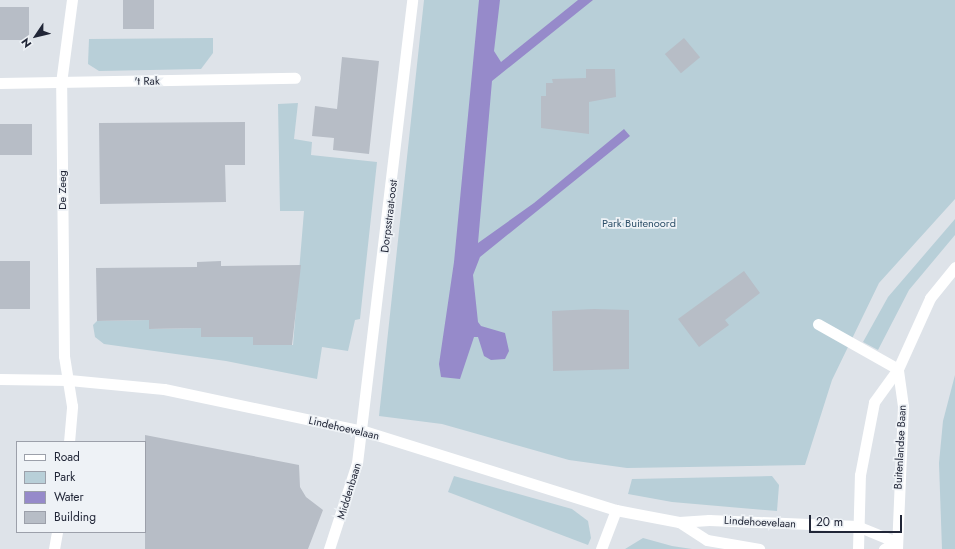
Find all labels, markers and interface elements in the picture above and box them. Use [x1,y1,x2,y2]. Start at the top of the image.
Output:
north arrow [16,16,56,56]
text: N [17,35,35,51]
street label: 't Rak [134,74,160,88]
street label: De Zeeg [55,170,69,210]
street label: Dorpsstraat-oost [378,179,400,253]
park label: Park Buitenoord [602,216,676,230]
street label: Buitenlandse Baan [891,404,909,490]
street label: Lindehoevelaan [307,413,381,443]
legend [16,441,146,533]
text: Road [54,448,80,466]
street label: Middenbaan [334,461,364,521]
text: Park [54,468,75,486]
text: Water [54,488,84,506]
scale bar [811,507,904,533]
text: Building [54,508,96,526]
text: 20 m [816,513,843,531]
street label: Lindehoevelaan [724,514,796,530]

